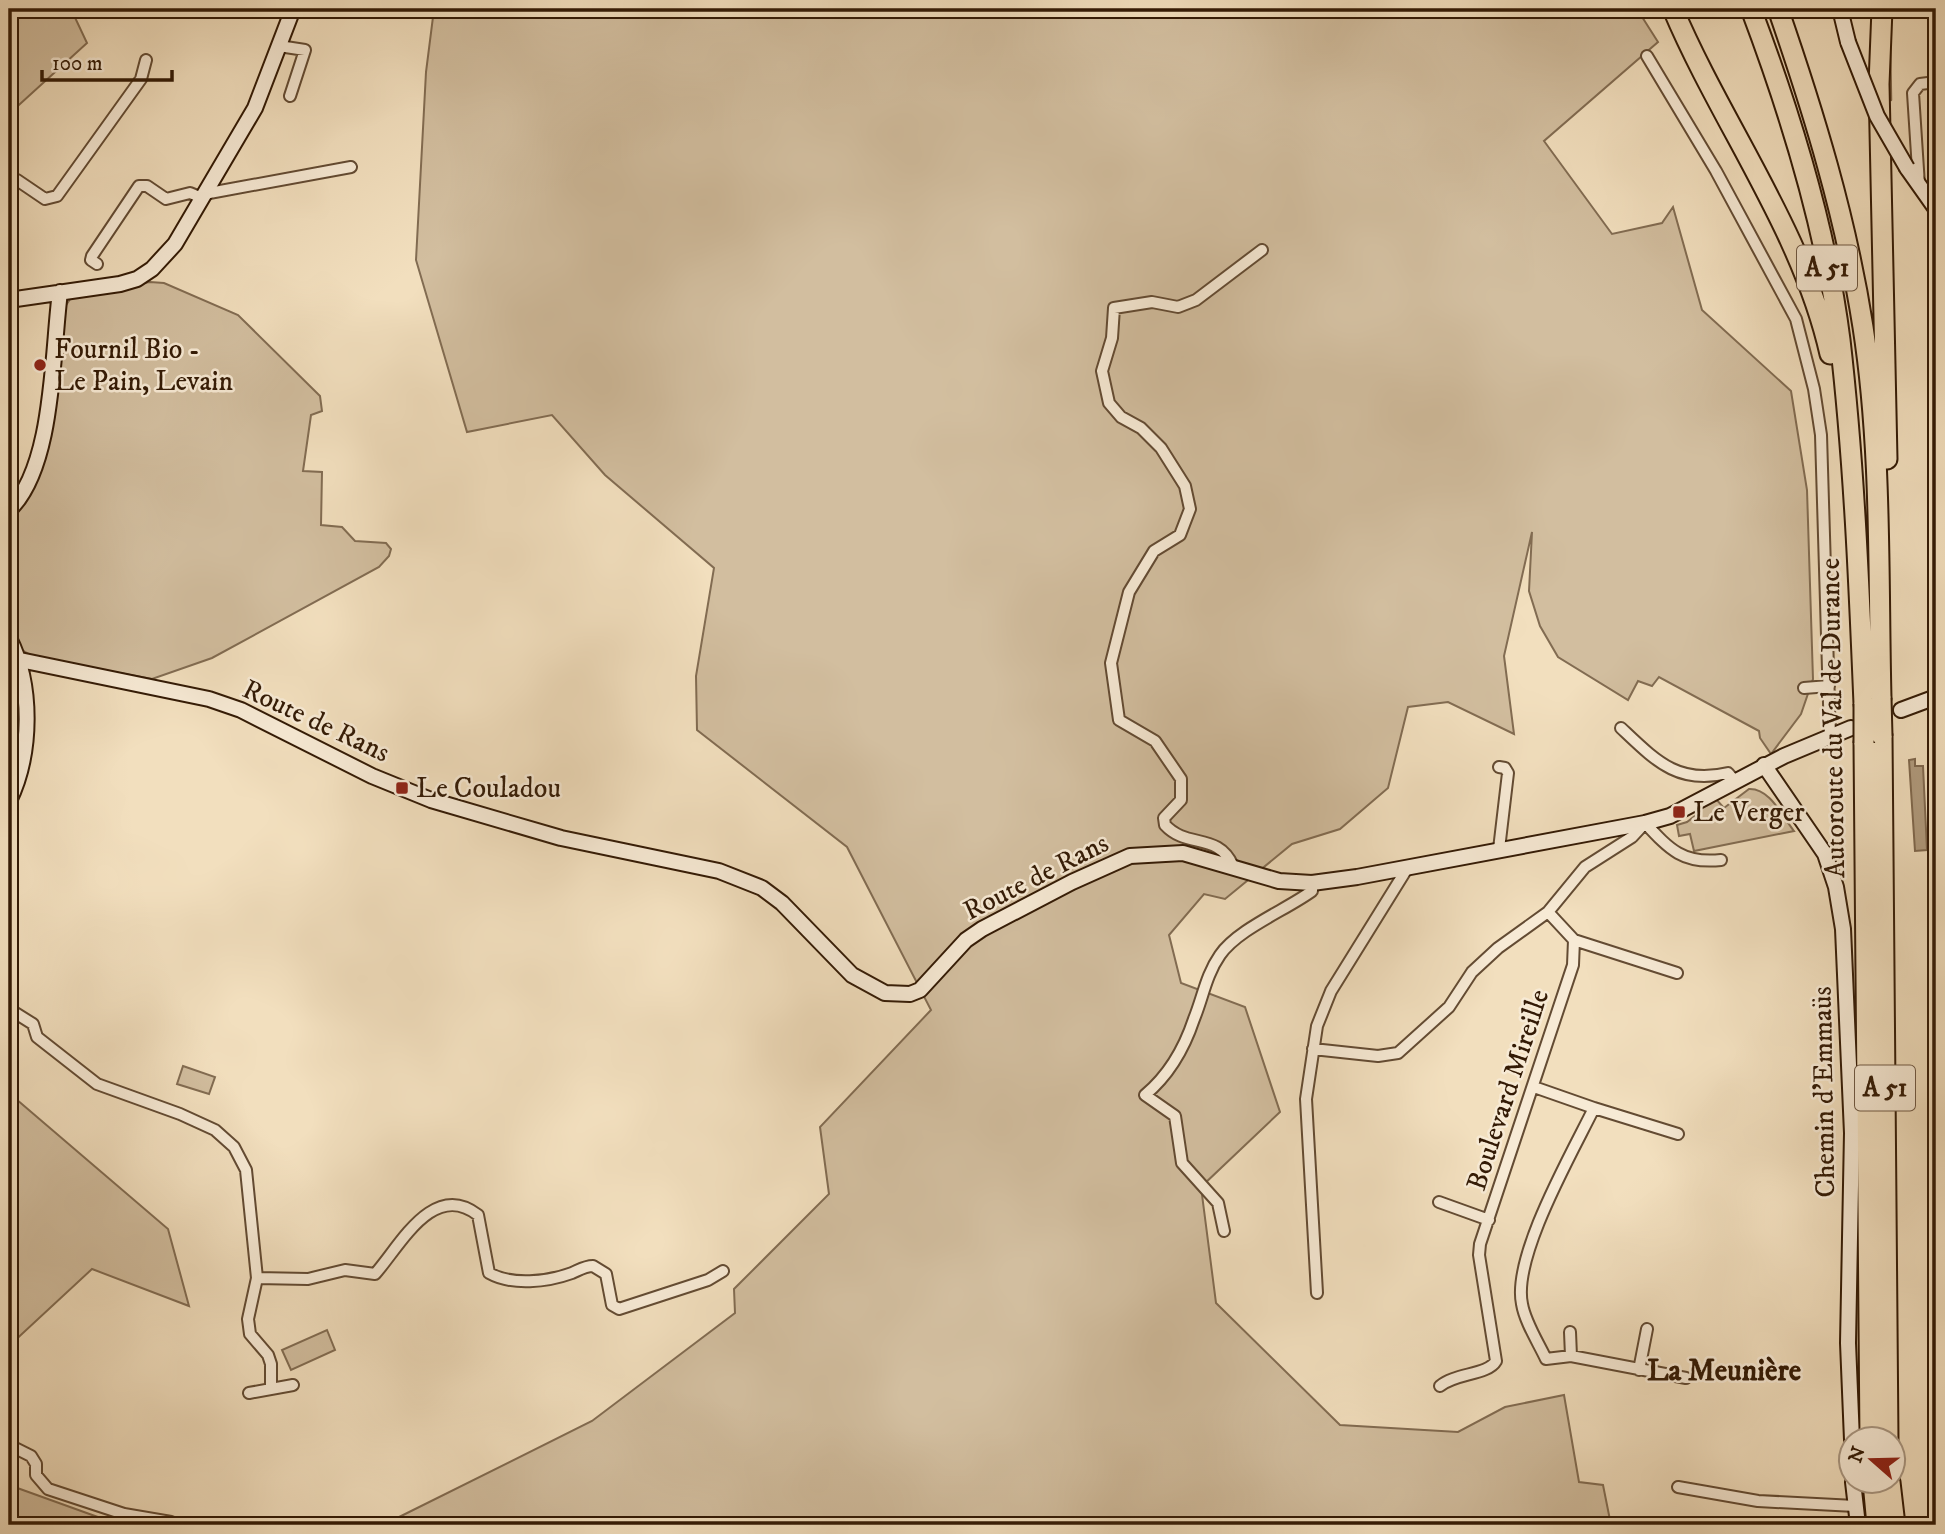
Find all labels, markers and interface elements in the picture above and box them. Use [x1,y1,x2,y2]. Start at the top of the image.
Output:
scale bar [42,38,172,82]
text: 100 m [52,51,103,77]
road number: A 51 [1797,246,1857,290]
place label: Fournil Bio - Le Pain, Levain [54,332,234,399]
marker: Fournil Bio - Le Pain, Levain [32,357,48,373]
street label: Autoroute du Val de Durance [1813,558,1853,878]
street label: Route de Rans [237,672,395,770]
place label: Le Couladou [416,771,561,806]
marker: Le Couladou [394,780,410,796]
place label: Le Verger [1693,795,1805,830]
marker: Le Verger [1671,804,1687,820]
street label: Route de Rans [958,825,1114,929]
street label: Boulevard Mireille [1459,985,1557,1195]
street label: Chemin d'Emmaüs [1805,986,1843,1198]
road number: A 51 [1855,1065,1915,1110]
district label: La Meunière [1647,1353,1802,1390]
north arrow [1836,1426,1906,1496]
text: N [1844,1443,1871,1466]

